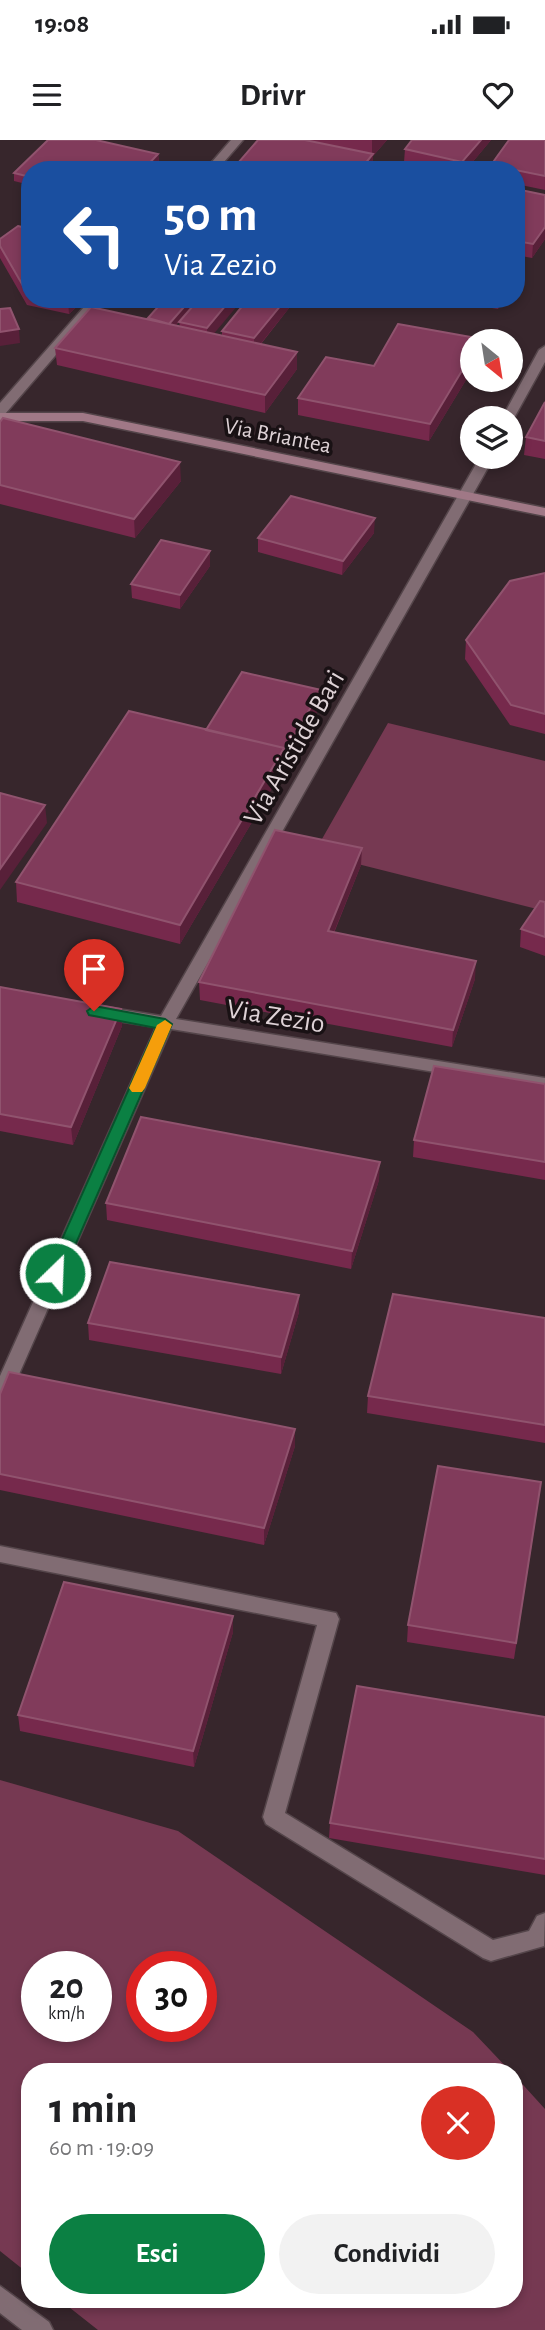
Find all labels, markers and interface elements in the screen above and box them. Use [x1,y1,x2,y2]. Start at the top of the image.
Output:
text: 19:08 [35,11,89,37]
icon: menu [28,76,66,114]
icon: heart [479,76,517,114]
text: Drivr [240,79,305,111]
icon: left [49,189,140,280]
text: 50 m [164,191,258,240]
text: Via Zezio [164,249,277,281]
north arrow [460,329,523,392]
map controls [460,329,523,469]
button: layers [460,406,523,469]
street label: Via Briantea [222,415,333,458]
street label: Via Aristide Bari [239,666,350,830]
pin [64,939,124,1011]
icon: arrive [75,950,113,988]
street label: Via Zezio [225,995,327,1039]
position arrow [18,1236,92,1310]
speed limit sign: 30 [126,1951,217,2042]
text: 20 [49,1970,84,2005]
text: km/h [48,2005,85,2023]
button: close [421,2086,495,2160]
text: 1 min [49,2088,138,2130]
text: 60 m · 19:09 [49,2137,154,2160]
button: Esci [49,2214,265,2294]
button: Condividi [279,2214,495,2294]

